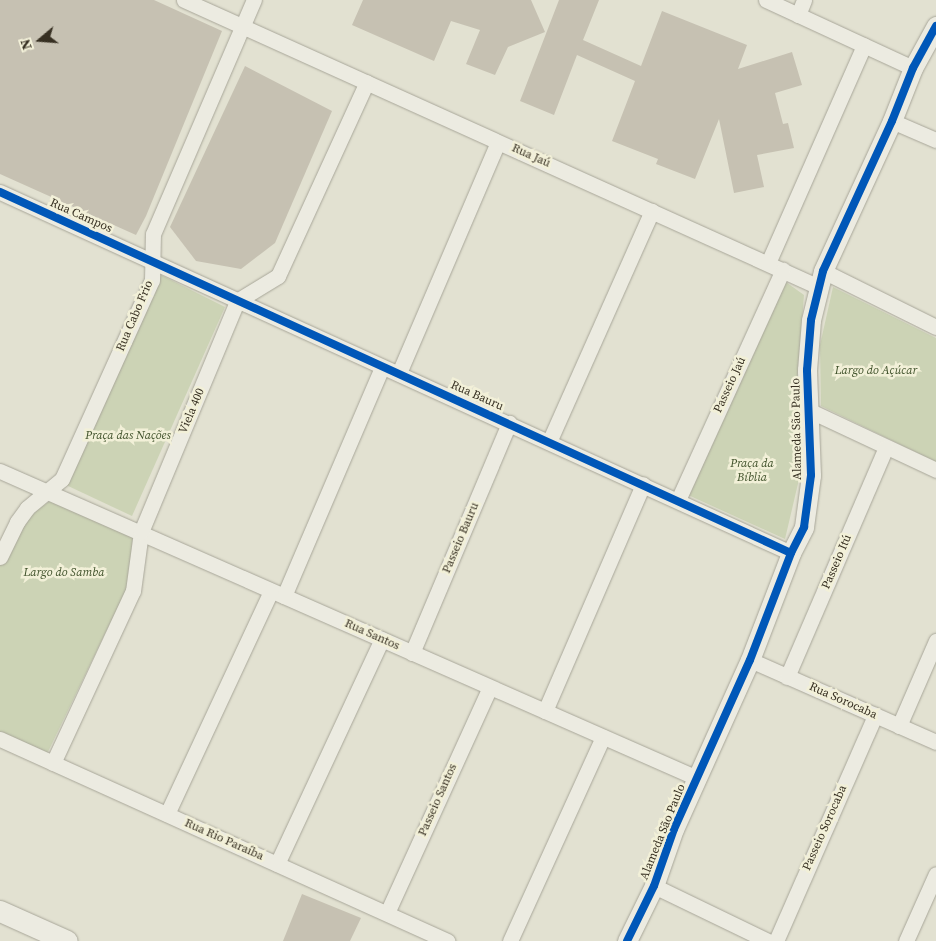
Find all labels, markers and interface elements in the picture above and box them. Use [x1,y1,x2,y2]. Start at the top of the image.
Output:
north arrow [15,15,65,65]
text: N [15,37,37,53]
street label: Rua Jaú [509,141,553,171]
street label: Rua Campos [48,196,114,236]
street label: Rua Cabo Frio [114,278,156,354]
street label: Passeio Jaú [711,355,749,415]
park label: Largo do Açúcar [835,364,917,378]
street label: Rua Bauru [448,378,506,414]
street label: Alameda São Paulo [789,378,805,480]
street label: Viela 400 [176,386,208,436]
park label: Praça das Nações [85,429,171,443]
park label: Praça da Bíblia [730,457,774,485]
street label: Passeio Bauru [440,500,482,576]
street label: Passeio Itú [819,533,855,591]
park label: Largo do Samba [23,566,105,580]
street label: Rua Santos [342,616,402,654]
street label: Rua Sorocaba [807,680,879,722]
street label: Passeio Santos [416,762,460,838]
street label: Alameda São Paulo [637,782,689,882]
street label: Passeio Sorocaba [800,783,850,873]
street label: Rua Rio Paraíba [182,816,266,864]

